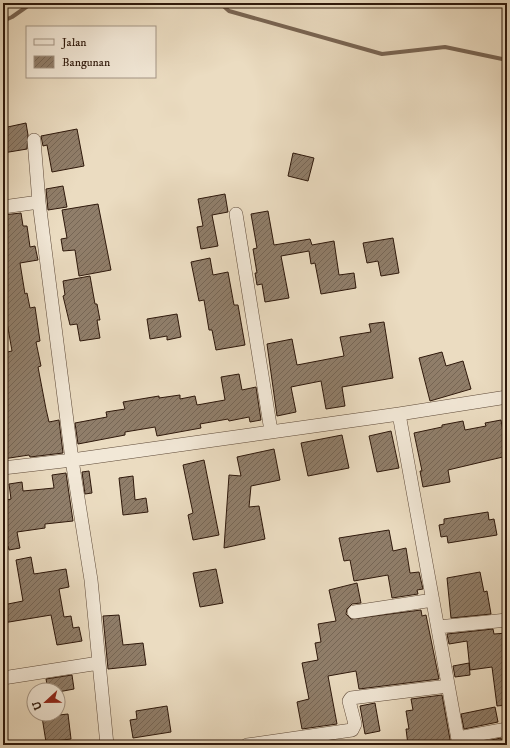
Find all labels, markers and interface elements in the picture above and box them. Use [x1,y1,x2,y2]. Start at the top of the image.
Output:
legend [26,26,156,78]
text: Jalan [61,35,87,50]
text: Bangunan [62,55,111,70]
north arrow [26,682,66,722]
text: U [29,698,46,712]

